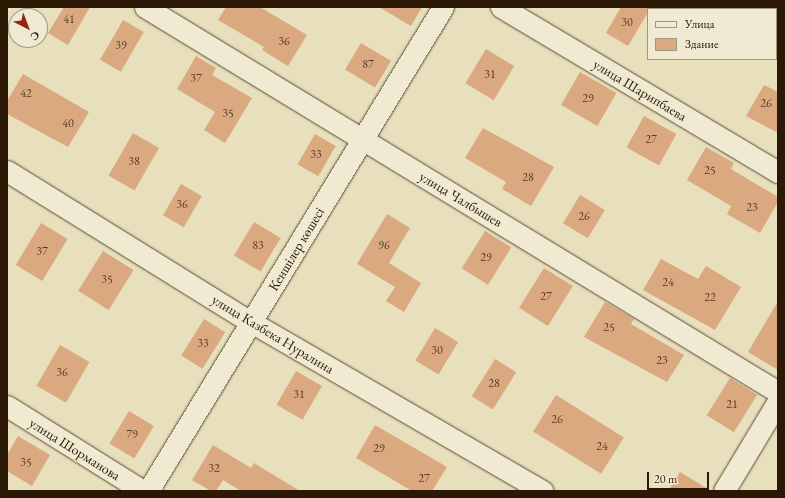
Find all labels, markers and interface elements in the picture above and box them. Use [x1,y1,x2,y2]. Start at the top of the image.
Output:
north arrow [8,8,48,48]
legend [647,8,777,60]
house number: 41 [63,13,75,27]
house number: 30 [621,16,633,30]
text: Улица [685,16,715,32]
text: С [28,28,43,44]
house number: 36 [278,35,290,49]
text: Здание [685,36,719,52]
house number: 39 [115,39,127,53]
street label: улица Шарипбаева [590,55,690,125]
house number: 87 [362,58,374,72]
house number: 31 [484,68,496,82]
house number: 37 [190,72,202,86]
house number: 42 [20,87,32,101]
house number: 29 [582,92,594,106]
house number: 26 [760,97,772,111]
house number: 35 [222,107,234,121]
house number: 40 [62,117,74,131]
house number: 27 [645,133,657,147]
house number: 33 [310,148,322,162]
house number: 38 [128,155,140,169]
house number: 25 [704,164,716,178]
street label: улица Чалбышев [417,168,505,230]
house number: 28 [522,171,534,185]
house number: 36 [176,198,188,212]
house number: 23 [746,201,758,215]
street label: Кеншілер көшесі [264,204,328,294]
house number: 26 [578,210,590,224]
house number: 83 [252,239,264,253]
house number: 96 [378,239,390,253]
house number: 37 [36,245,48,259]
house number: 29 [480,251,492,265]
house number: 35 [101,273,113,287]
house number: 24 [662,276,674,290]
house number: 27 [540,290,552,304]
street label: улица Казбека Нуралина [209,291,337,377]
house number: 22 [704,291,716,305]
house number: 25 [603,321,615,335]
house number: 33 [197,337,209,351]
house number: 30 [431,344,443,358]
house number: 23 [656,354,668,368]
house number: 36 [56,366,68,380]
house number: 28 [488,377,500,391]
house number: 31 [293,388,305,402]
house number: 21 [726,398,738,412]
house number: 26 [551,413,563,427]
street label: улица Шорманова [26,414,124,484]
house number: 79 [126,428,138,442]
house number: 24 [596,440,608,454]
house number: 29 [373,442,385,456]
house number: 35 [20,456,32,470]
house number: 32 [208,462,220,476]
scale bar [649,464,711,490]
text: 20 m [654,471,677,487]
house number: 27 [418,472,430,486]

